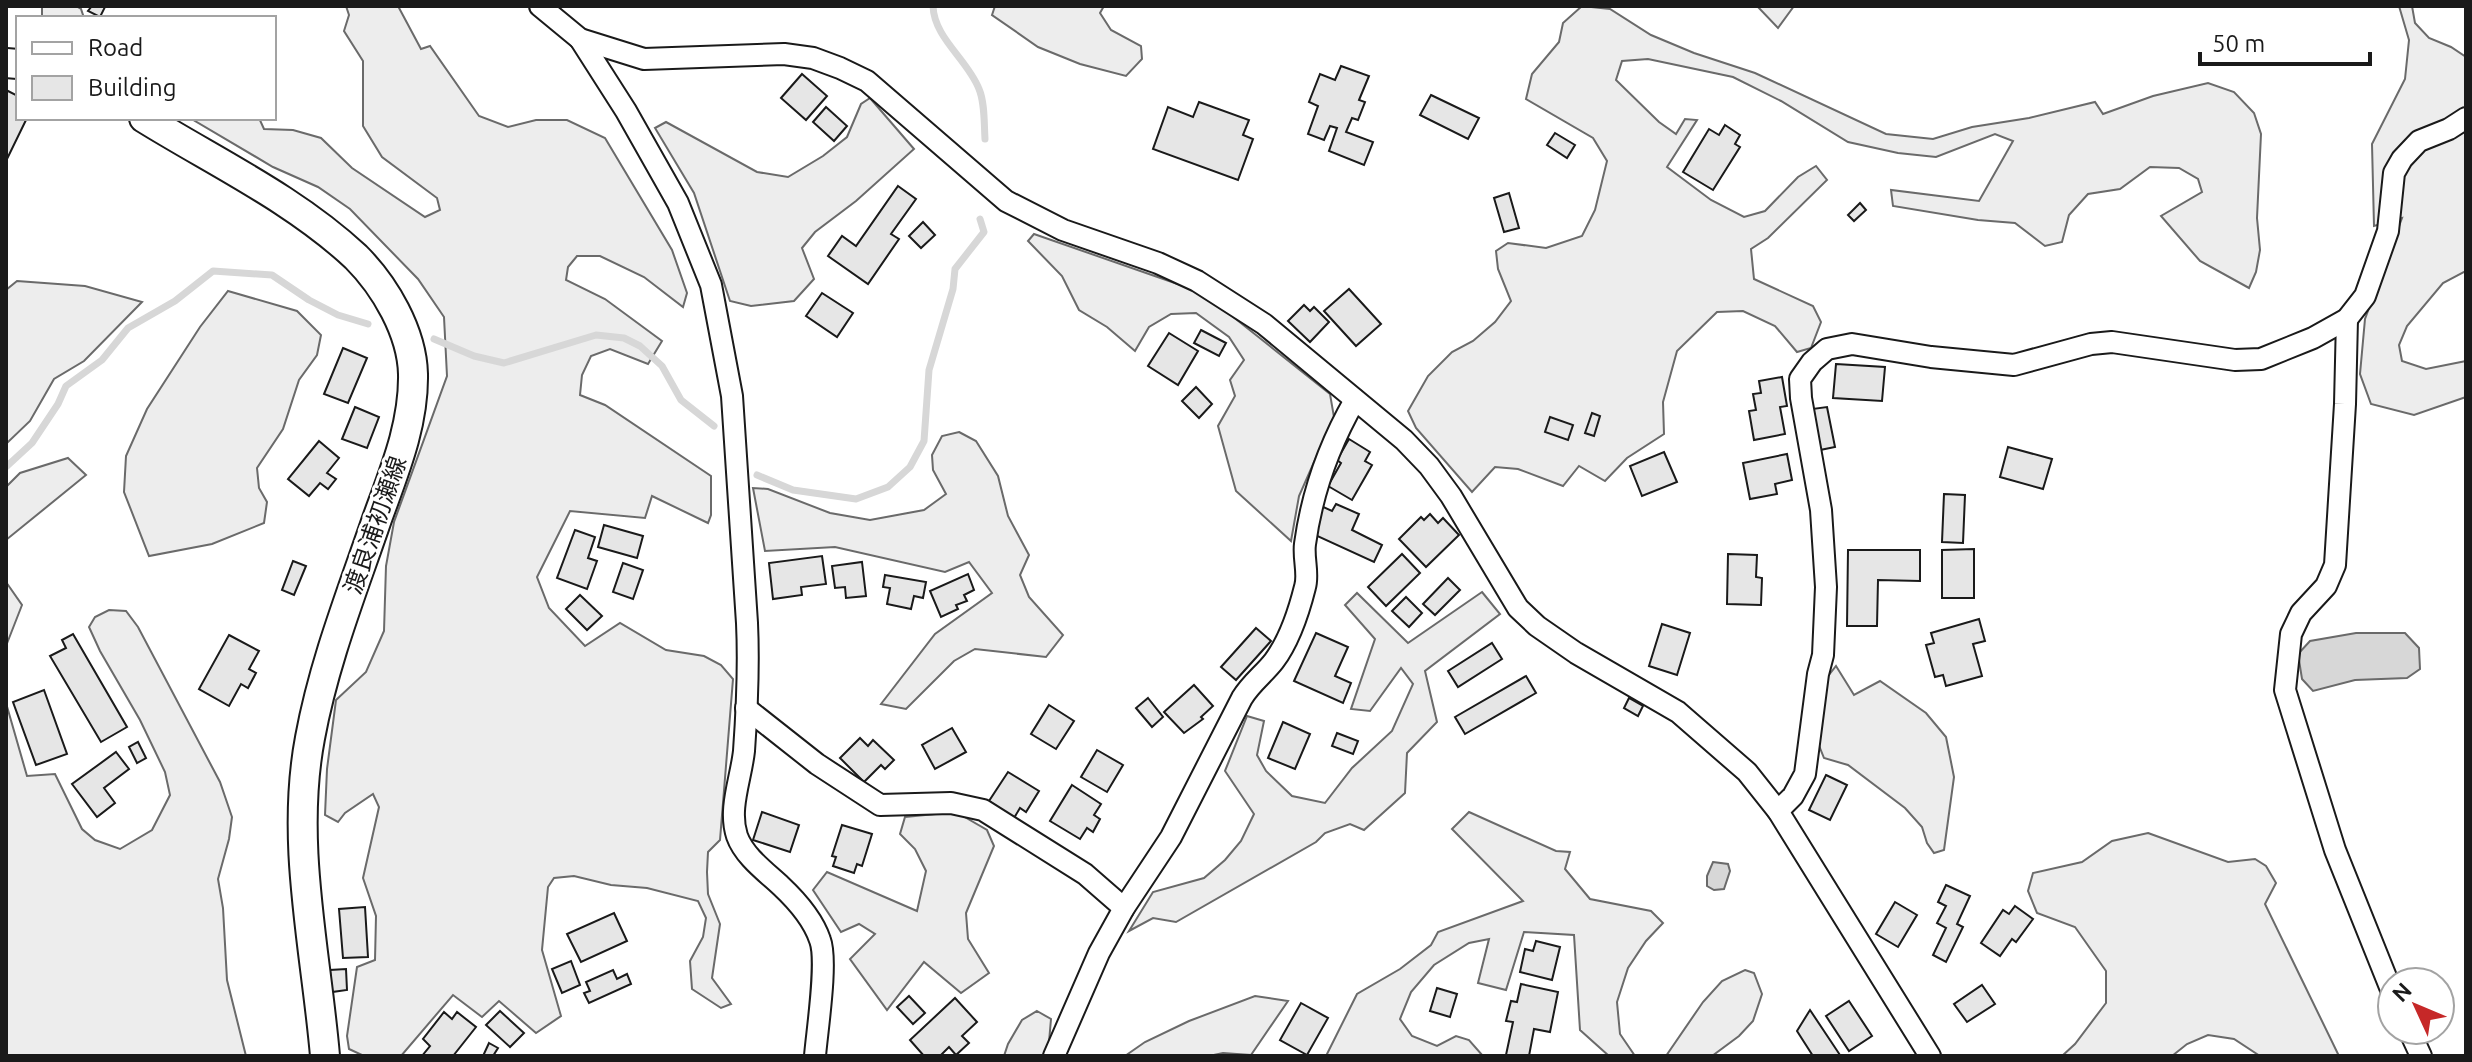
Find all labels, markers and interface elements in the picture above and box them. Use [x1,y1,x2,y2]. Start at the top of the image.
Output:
legend [16,16,276,120]
scale bar [2200,16,2370,66]
text: 50 m [2212,30,2265,57]
text: Road [88,34,143,61]
text: Building [88,74,176,101]
street label: 渡良浦初瀬線 [339,453,411,597]
north arrow [2376,966,2456,1046]
text: N [2387,977,2416,1006]

